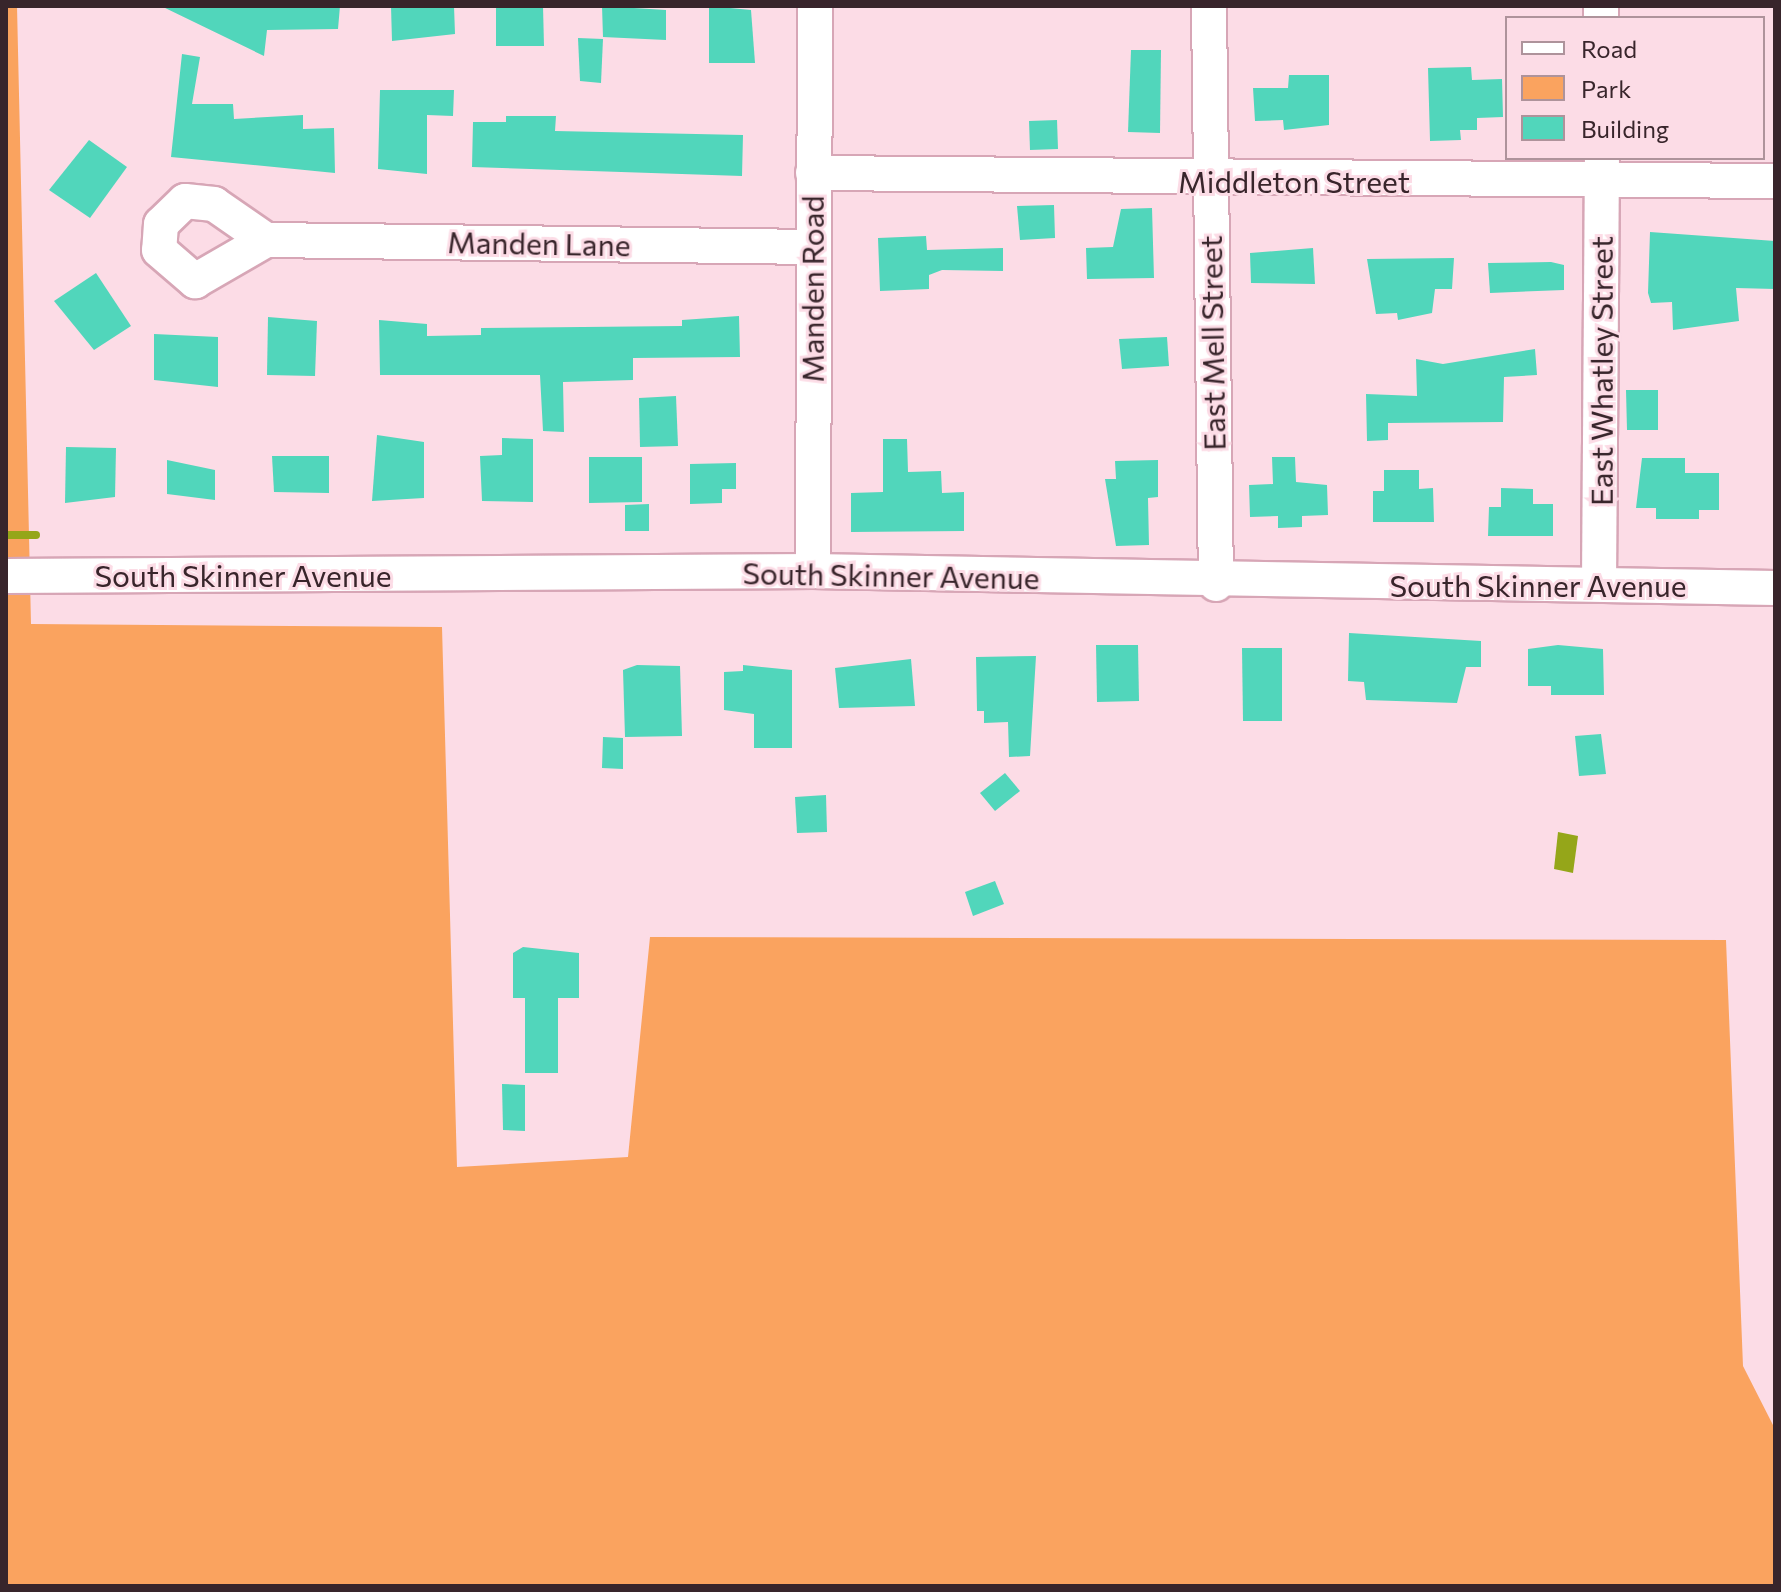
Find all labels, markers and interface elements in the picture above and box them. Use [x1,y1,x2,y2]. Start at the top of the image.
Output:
legend [1505,16,1765,160]
text: Road [1581,34,1637,63]
text: Park [1581,74,1631,103]
text: Building [1581,114,1669,143]
street label: Middleton Street [1178,163,1410,199]
street label: Manden Road [794,195,830,383]
street label: Manden Lane [447,223,631,263]
street label: East Mell Street [1192,235,1232,451]
street label: East Whatley Street [1583,236,1619,506]
street label: South Skinner Avenue [742,554,1040,596]
street label: South Skinner Avenue [94,557,392,593]
street label: South Skinner Avenue [1389,567,1687,603]

